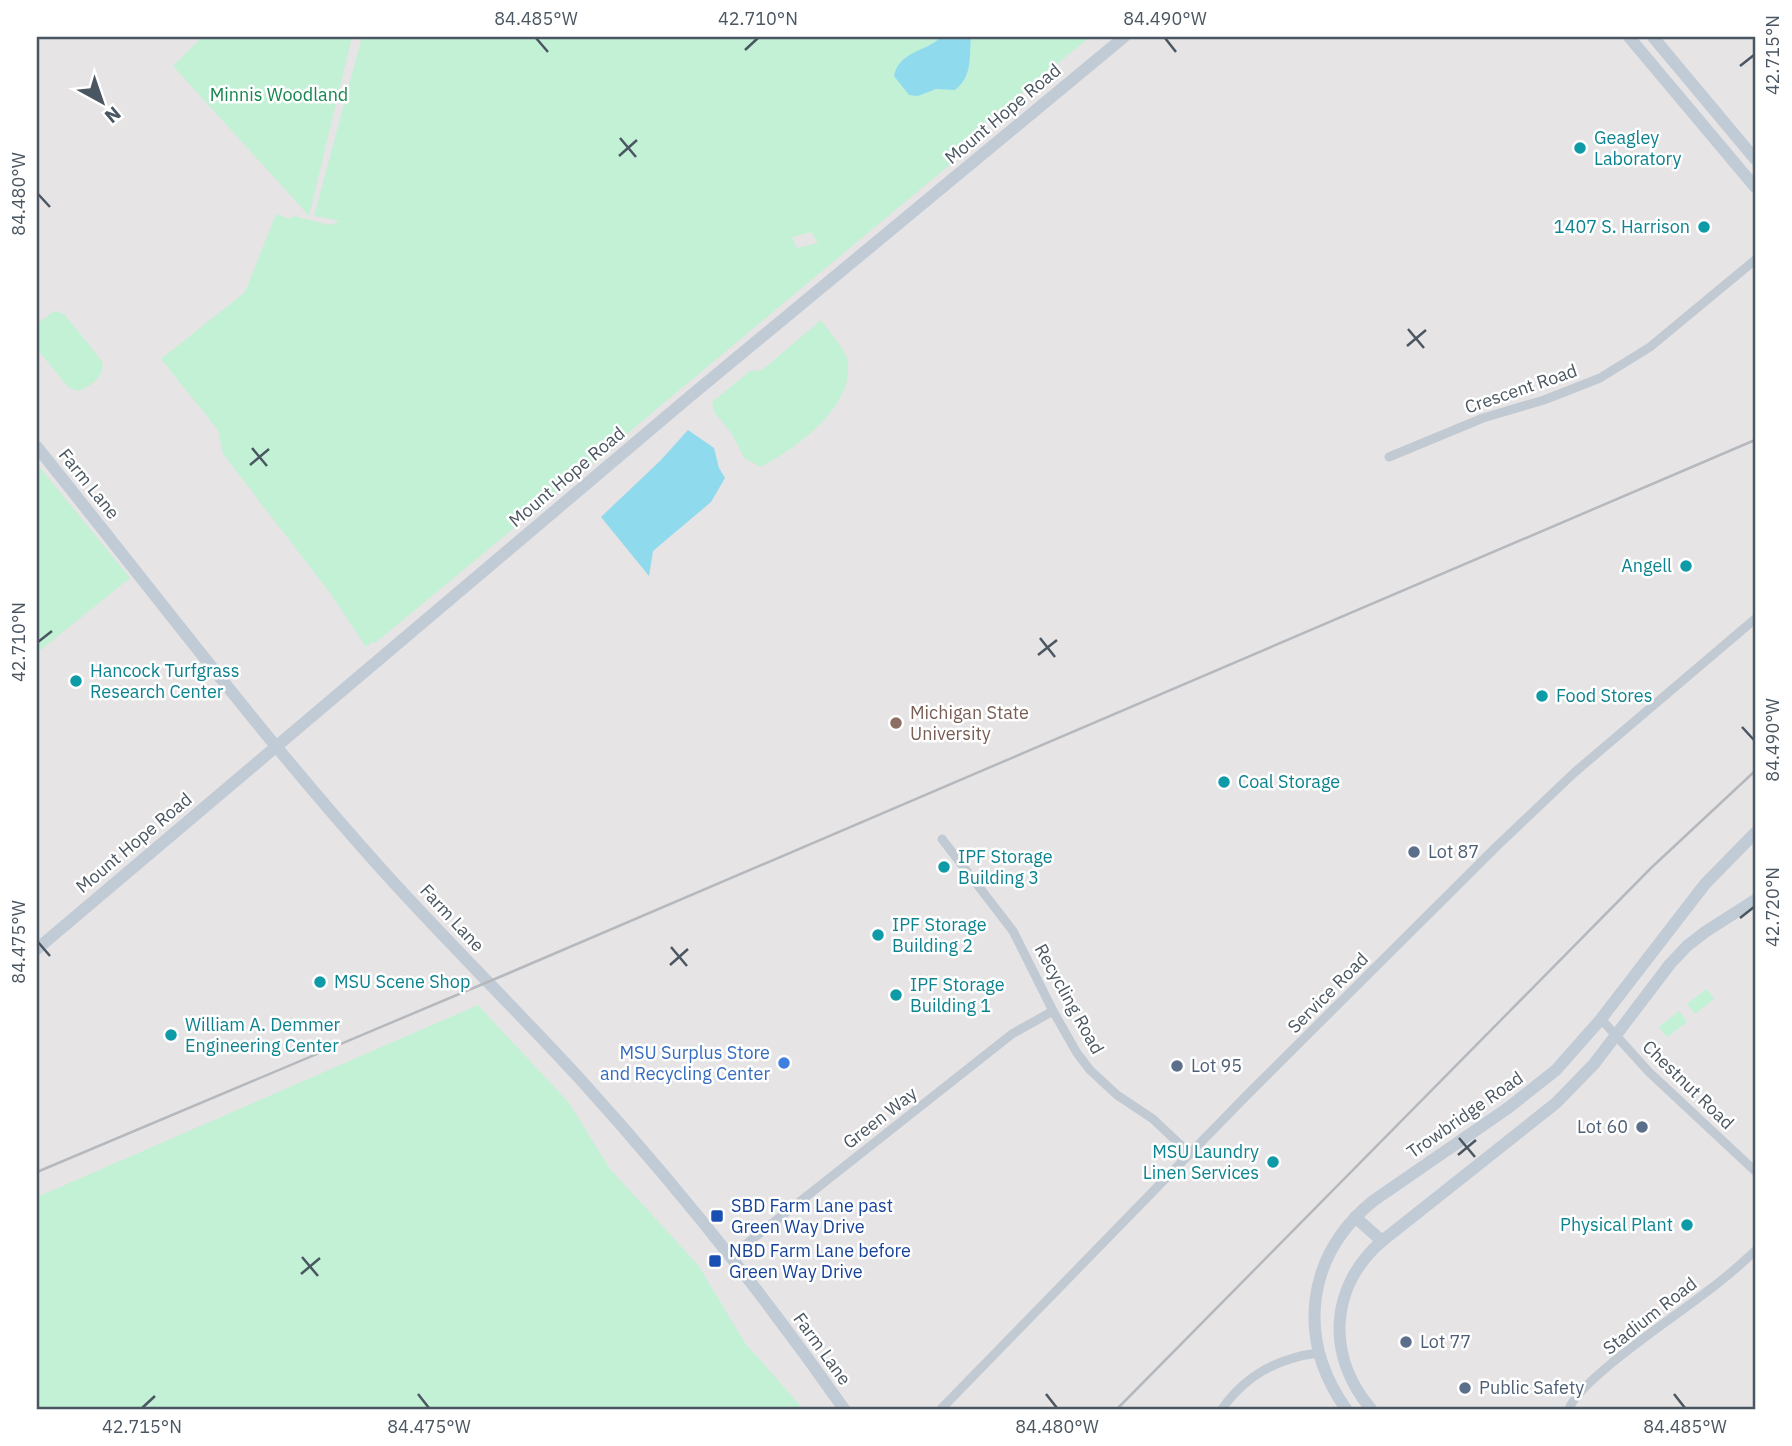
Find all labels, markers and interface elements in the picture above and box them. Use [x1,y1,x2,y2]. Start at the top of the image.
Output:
text: 84.485°W [494,7,578,30]
text: 42.710°N [718,7,798,30]
text: 84.490°W [1123,7,1207,30]
text: 42.715°N [1761,15,1784,95]
street label: Mount Hope Road [940,58,1065,169]
north arrow [66,66,136,136]
park label: Minnis Woodland [210,83,348,106]
text: N [100,101,126,129]
place label: Geagley Laboratory [1594,126,1681,170]
marker: Geagley Laboratory [1572,140,1588,156]
text: 84.480°W [7,152,30,236]
place label: 1407 S. Harrison [1554,215,1690,238]
marker: 1407 S. Harrison [1696,219,1712,235]
street label: Crescent Road [1462,359,1580,419]
street label: Mount Hope Road [504,421,629,532]
street label: Farm Lane [54,444,125,524]
place label: Angell [1621,554,1672,577]
marker: Angell [1678,558,1694,574]
text: 42.710°N [7,602,30,682]
place label: Hancock Turfgrass Research Center [90,659,240,703]
marker: Hancock Turfgrass Research Center [68,673,84,689]
place label: Food Stores [1556,684,1652,707]
marker: Food Stores [1534,688,1550,704]
text: 84.490°W [1761,698,1784,782]
place label: Michigan State University [910,701,1029,745]
marker: Michigan State University [888,715,904,731]
place label: Coal Storage [1238,770,1340,793]
marker: Coal Storage [1216,774,1232,790]
street label: Mount Hope Road [71,787,196,898]
place label: Lot 87 [1428,840,1479,863]
marker: Lot 87 [1406,844,1422,860]
place label: IPF Storage Building 3 [958,845,1053,889]
marker: IPF Storage Building 3 [936,859,952,875]
text: 42.720°N [1761,867,1784,947]
street label: Farm Lane [415,879,490,956]
text: 84.475°W [7,900,30,984]
place label: IPF Storage Building 2 [892,913,987,957]
marker: IPF Storage Building 2 [870,927,886,943]
street label: Recycling Road [1030,939,1109,1058]
street label: Service Road [1282,947,1373,1038]
place label: MSU Scene Shop [334,970,470,993]
place label: IPF Storage Building 1 [910,973,1005,1017]
marker: MSU Scene Shop [312,974,328,990]
marker: IPF Storage Building 1 [888,987,904,1003]
place label: William A. Demmer Engineering Center [185,1013,341,1057]
marker: William A. Demmer Engineering Center [163,1027,179,1043]
street label: Chestnut Road [1638,1035,1739,1134]
place label: MSU Surplus Store and Recycling Center [600,1041,770,1085]
place label: Lot 95 [1191,1054,1242,1077]
marker: MSU Surplus Store and Recycling Center [776,1055,792,1071]
marker: Lot 95 [1169,1058,1185,1074]
street label: Trowbridge Road [1402,1066,1527,1163]
street label: Green Way [838,1082,921,1154]
place label: Lot 60 [1577,1115,1628,1138]
marker: Lot 60 [1634,1119,1650,1135]
place label: MSU Laundry Linen Services [1143,1140,1259,1184]
marker: MSU Laundry Linen Services [1265,1154,1281,1170]
place label: SBD Farm Lane past Green Way Drive [731,1194,893,1238]
marker: SBD Farm Lane past Green Way Drive [709,1208,725,1224]
place label: Physical Plant [1560,1213,1673,1236]
marker: Physical Plant [1679,1217,1695,1233]
place label: NBD Farm Lane before Green Way Drive [729,1239,911,1283]
marker: NBD Farm Lane before Green Way Drive [707,1253,723,1269]
street label: Stadium Road [1598,1272,1701,1359]
street label: Farm Lane [788,1308,857,1390]
place label: Lot 77 [1420,1330,1471,1353]
marker: Lot 77 [1398,1334,1414,1350]
place label: Public Safety [1479,1376,1584,1399]
marker: Public Safety [1457,1380,1473,1396]
text: 42.715°N [102,1415,182,1438]
text: 84.475°W [387,1415,471,1438]
text: 84.480°W [1015,1415,1099,1438]
text: 84.485°W [1643,1415,1727,1438]

